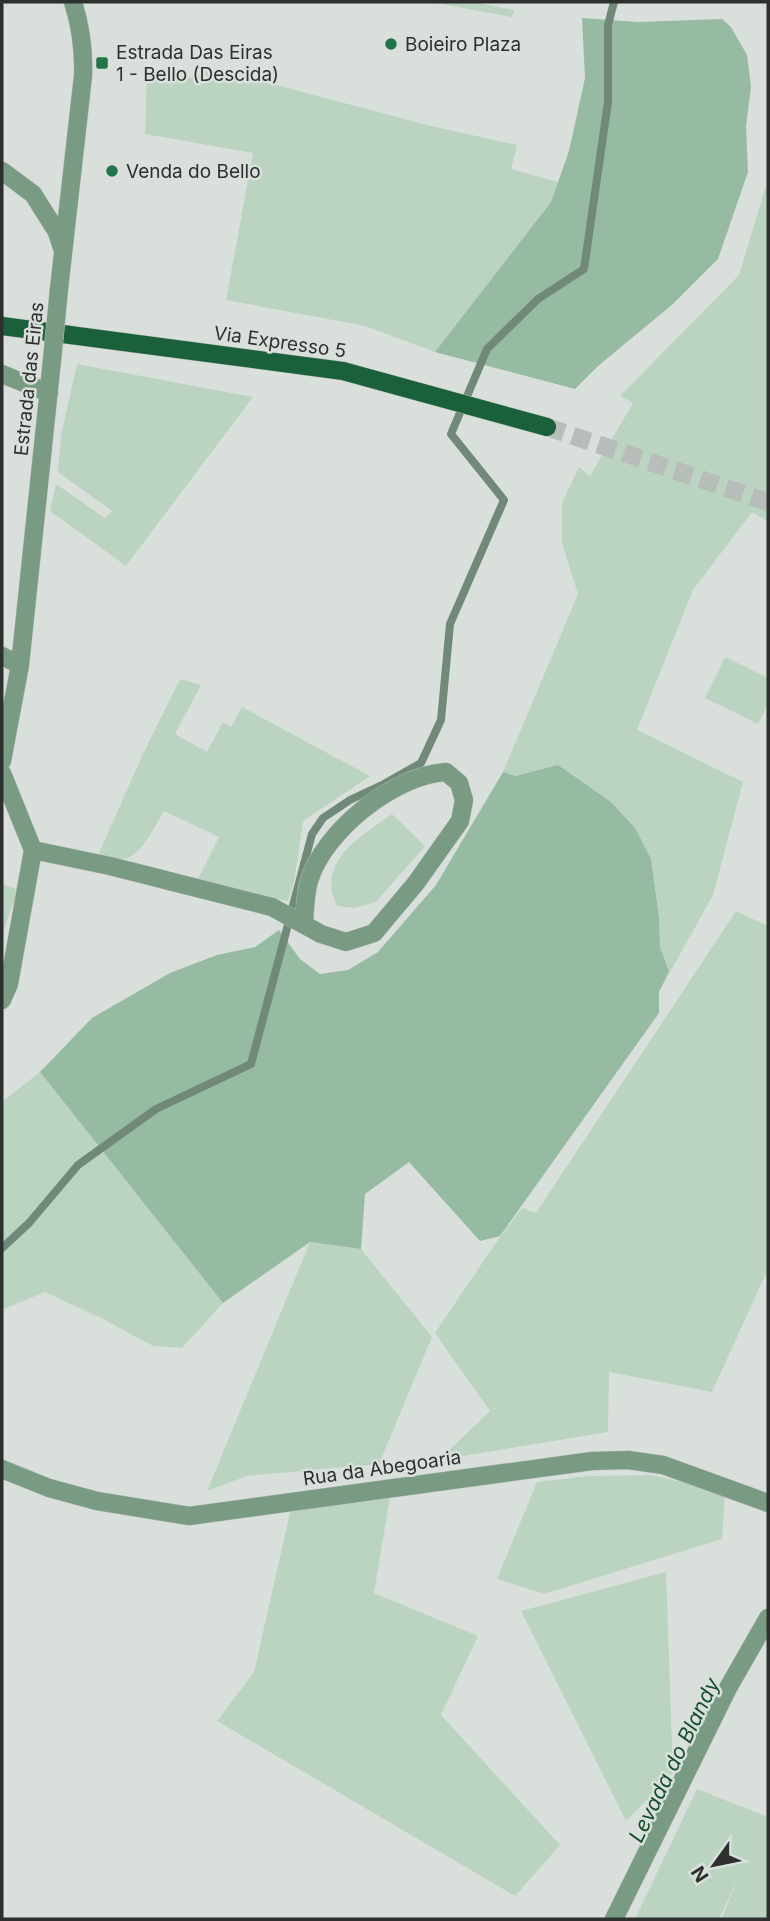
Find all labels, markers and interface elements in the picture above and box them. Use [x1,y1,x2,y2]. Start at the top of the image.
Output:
place label: Boieiro Plaza [405,33,521,56]
marker: Boieiro Plaza [383,36,399,52]
place label: Estrada Das Eiras 1 - Bello (Descida) [116,41,279,86]
marker: Estrada Das Eiras 1 - Bello (Descida) [94,55,110,71]
place label: Venda do Bello [126,160,261,183]
marker: Venda do Bello [104,163,120,179]
street label: Estrada das Eiras [9,301,49,457]
street label: Via Expresso 5 [212,321,348,363]
street label: Rua da Abegoaria [301,1446,463,1490]
water label: Levada do Blandy [623,1673,725,1846]
north arrow [679,1830,749,1900]
text: N [687,1862,714,1886]

